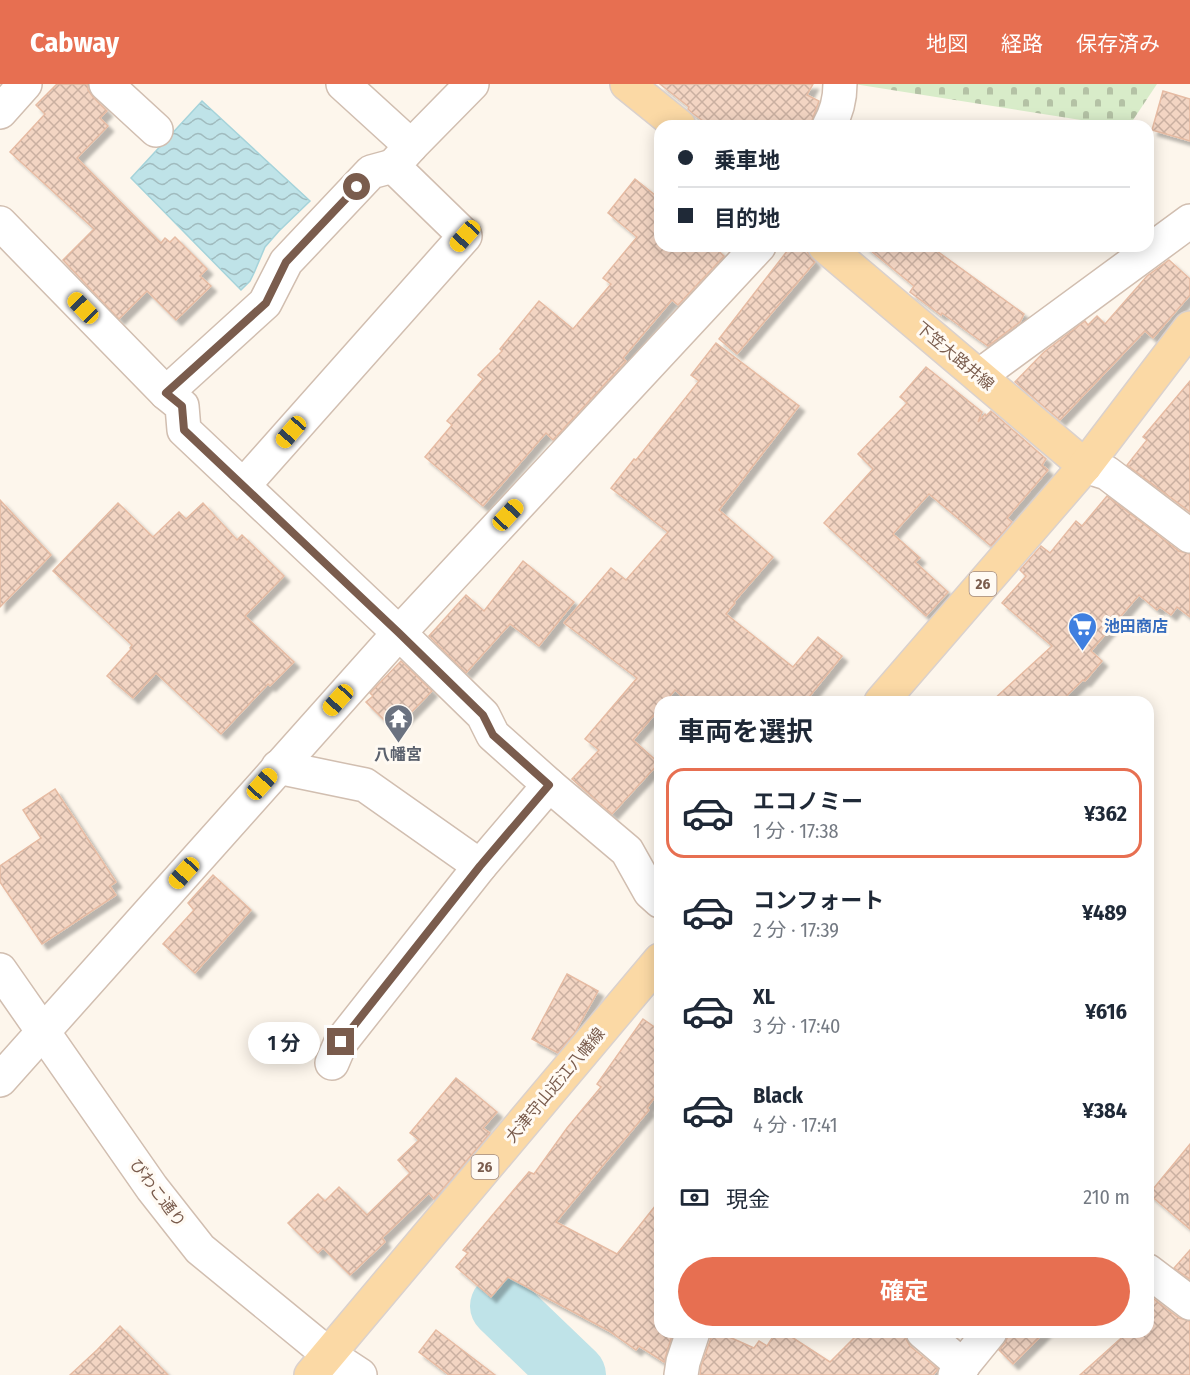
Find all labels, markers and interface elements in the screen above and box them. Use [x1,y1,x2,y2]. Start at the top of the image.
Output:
text: Cabway [30,26,119,59]
text: 地図 [926,31,968,57]
text: 経路 [1001,31,1043,57]
text: 保存済み [1076,31,1160,57]
text: 乗車地 [714,147,780,174]
route start [343,173,370,200]
text: 目的地 [714,205,780,232]
car [446,217,484,255]
car [64,289,102,327]
street label: 下笠大路井線 [912,318,998,394]
car [272,413,310,451]
car [489,496,527,534]
road number: 26 [970,572,996,596]
supermarket icon: 池田商店 [1067,610,1099,652]
place label: 池田商店 [1104,617,1168,636]
car [319,681,357,719]
temple icon: 八幡宮 [382,702,414,744]
text: 車両を選択 [678,716,813,748]
place label: 八幡宮 [374,745,422,764]
car [243,765,281,803]
icon: car [681,786,735,840]
text: エコノミー [753,788,863,815]
text: ¥362 [1084,800,1127,827]
text: 1 分 · 17:38 [753,819,838,843]
car [165,854,203,892]
icon: car [681,885,735,939]
text: コンフォート [753,887,884,914]
text: ¥489 [1082,899,1127,926]
text: 2 分 · 17:39 [753,918,839,942]
text: XL [753,983,775,1010]
icon: car [681,984,735,1038]
text: ¥616 [1085,998,1127,1025]
text: 3 分 · 17:40 [753,1014,841,1038]
callout: 1 分 [248,1021,320,1063]
street label: 大津守山近江八幡線 [501,1024,609,1146]
route end [327,1028,354,1055]
text: 1 分 [268,1031,300,1055]
text: Black [753,1082,803,1109]
icon: car [681,1083,735,1137]
text: ¥384 [1083,1097,1127,1124]
text: 4 分 · 17:41 [753,1113,837,1137]
street label: びわこ通り [126,1155,190,1231]
road number: 26 [472,1155,498,1179]
icon: cash [678,1181,711,1214]
text: 210 m [1083,1185,1130,1209]
text: 現金 [726,1186,770,1213]
button: 確定 [678,1257,1130,1326]

